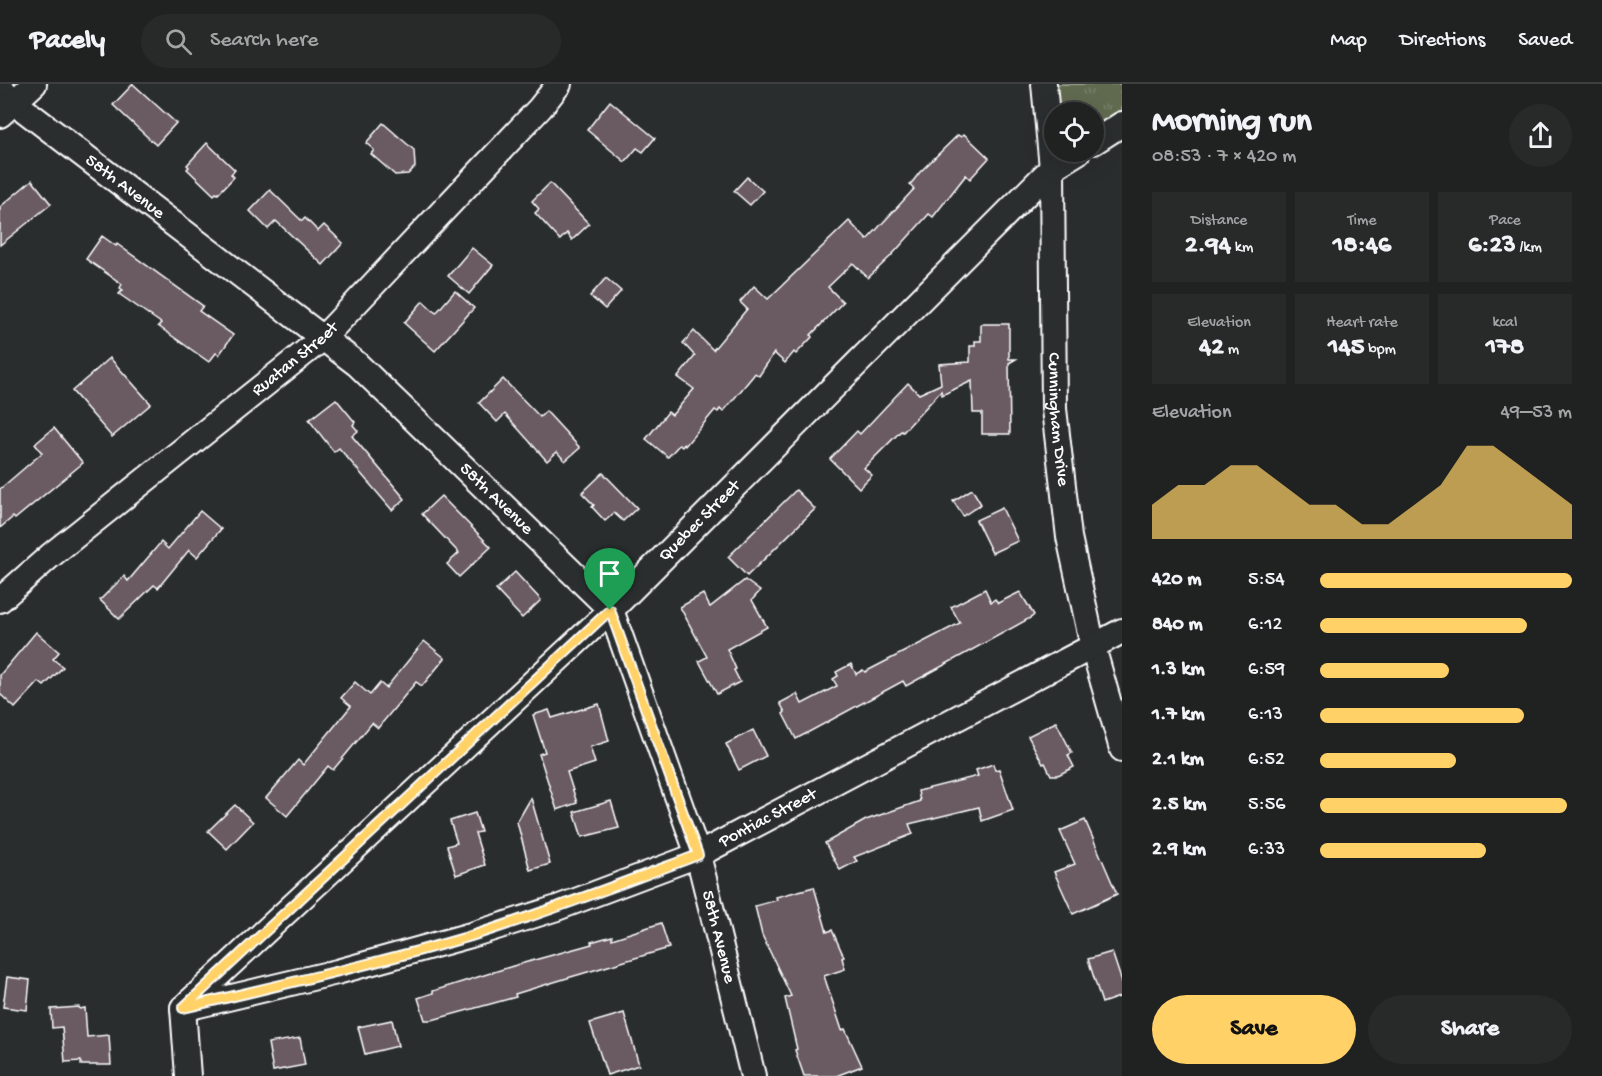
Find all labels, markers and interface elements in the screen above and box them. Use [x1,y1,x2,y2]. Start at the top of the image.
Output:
search box [141,14,561,68]
text: Pacely [30,25,105,58]
icon: search [162,25,195,58]
text: Search here [210,28,318,54]
text: Map [1330,29,1367,54]
text: Directions [1400,29,1485,54]
text: Saved [1518,29,1572,54]
map controls [1044,102,1104,162]
button: locate [1044,102,1104,162]
text: Morning run [1152,104,1312,142]
button: share [1509,104,1572,167]
text: 08:53 · 7 × 420 m [1152,146,1296,169]
street label: 58th Avenue [81,150,169,224]
text: Distance [1191,212,1247,231]
text: Time [1347,212,1377,231]
text: Pace [1489,212,1521,231]
text: 2.94 [1185,231,1231,262]
text: 18:46 [1333,231,1391,262]
text: 6:23 [1468,231,1516,262]
text: km [1231,239,1253,258]
text: /km [1516,239,1542,258]
text: Elevation [1187,314,1251,333]
text: Heart rate [1326,314,1398,333]
text: kcal [1493,314,1517,333]
street label: Ruatan Street [248,316,344,401]
text: 42 [1199,333,1224,364]
text: 145 [1328,333,1365,364]
text: 178 [1486,333,1524,364]
text: m [1224,341,1239,360]
text: bpm [1365,341,1396,360]
street label: Cunningham Drive [1043,353,1074,488]
text: Elevation [1152,402,1232,425]
text: 49–53 m [1500,402,1572,425]
street label: 58th Avenue [455,458,538,540]
street label: Quebec Street [654,475,746,566]
pin [584,548,635,610]
icon: arrive [593,557,626,590]
text: 420 m [1152,569,1202,592]
text: 5:54 [1248,569,1285,592]
text: 840 m [1152,614,1203,637]
text: 6:12 [1248,614,1282,637]
text: 1.3 km [1152,659,1205,682]
text: 6:59 [1248,659,1285,682]
text: 1.7 km [1152,704,1205,727]
text: 6:13 [1248,704,1283,727]
text: 2.1 km [1152,749,1204,772]
text: 6:52 [1248,749,1285,772]
street label: Pontiac Street [715,783,822,853]
text: 2.5 km [1152,794,1206,817]
text: 5:56 [1248,794,1285,817]
text: 2.9 km [1152,839,1206,862]
text: 6:33 [1248,839,1285,862]
street label: 58th Avenue [697,888,740,986]
button: Save [1152,995,1356,1064]
button: Share [1368,995,1572,1064]

